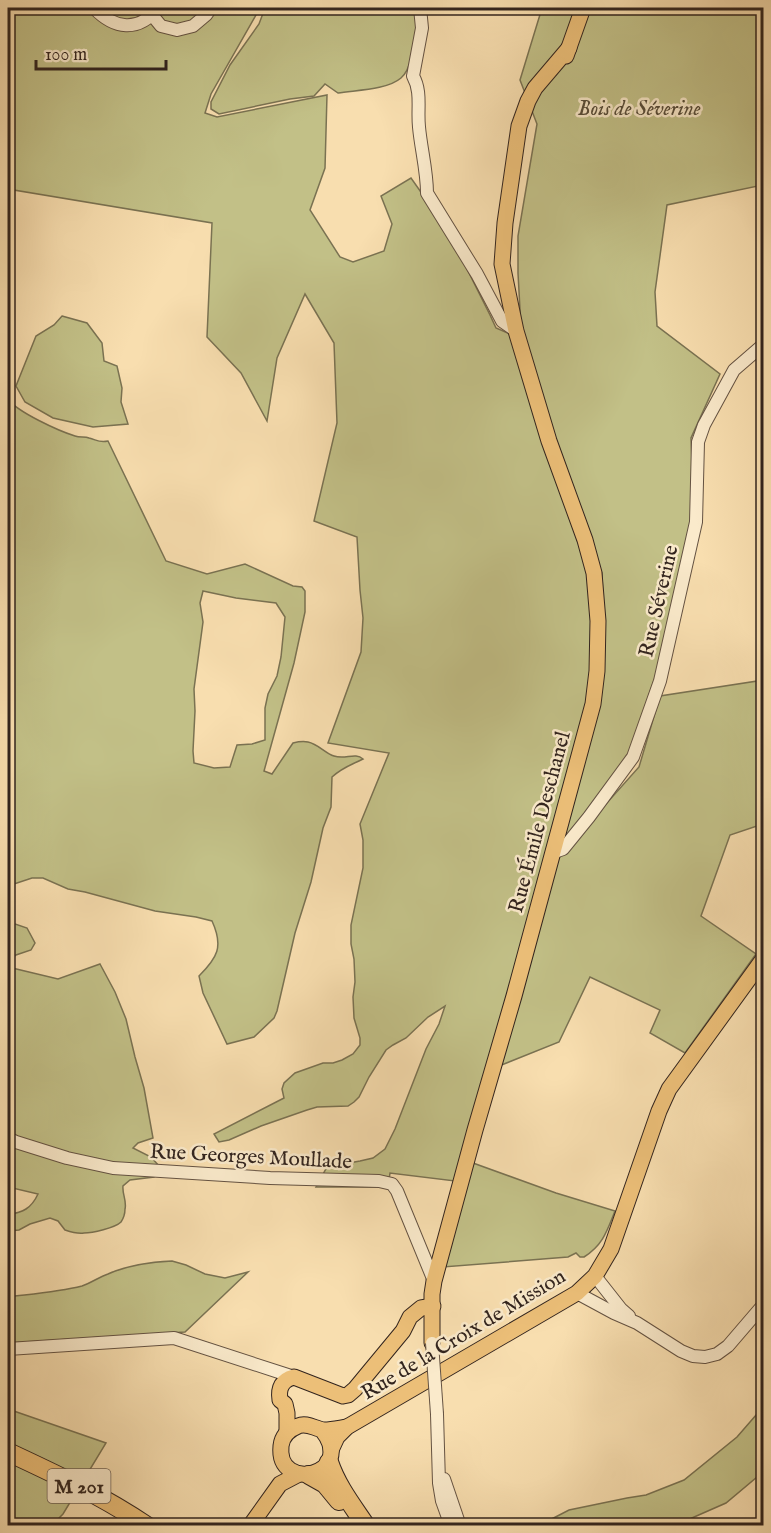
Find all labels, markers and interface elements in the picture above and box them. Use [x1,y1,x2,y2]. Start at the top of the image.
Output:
scale bar [36,33,166,71]
text: 100 m [45,44,87,67]
park label: Bois de Séverine [577,96,701,123]
street label: Rue Séverine [633,542,686,660]
street label: Rue Émile Deschanel [502,728,578,916]
street label: Rue Georges Moullade [149,1139,353,1176]
street label: Rue de la Croix de Mission [357,1264,571,1407]
road number: M 201 [48,1469,110,1503]

